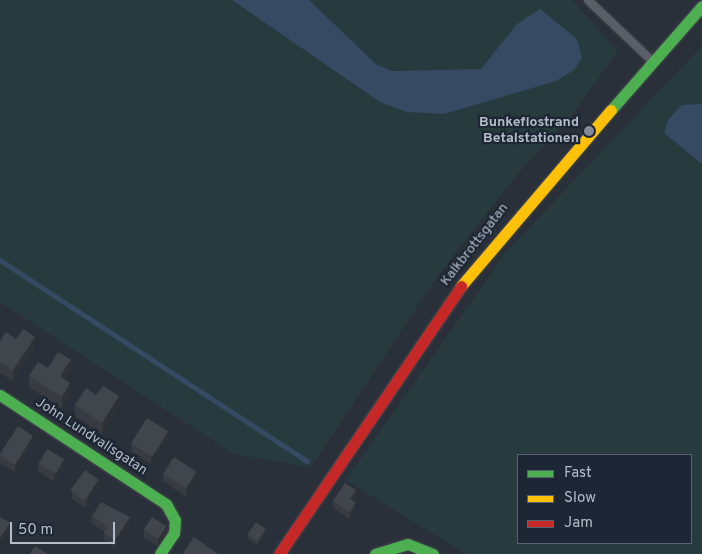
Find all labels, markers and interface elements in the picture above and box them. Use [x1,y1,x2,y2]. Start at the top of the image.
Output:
place label: Bunkeflostrand Betalstationen [479,115,579,148]
marker: Bunkeflostrand Betalstationen [583,125,595,137]
street label: Kalkbrottsgatan [437,200,513,290]
street label: John Lundvallsgatan [32,395,150,479]
legend [517,454,692,544]
text: Fast [564,464,592,483]
text: Slow [564,489,596,508]
scale bar [12,512,118,544]
text: Jam [564,514,593,533]
text: 50 m [18,521,53,540]

